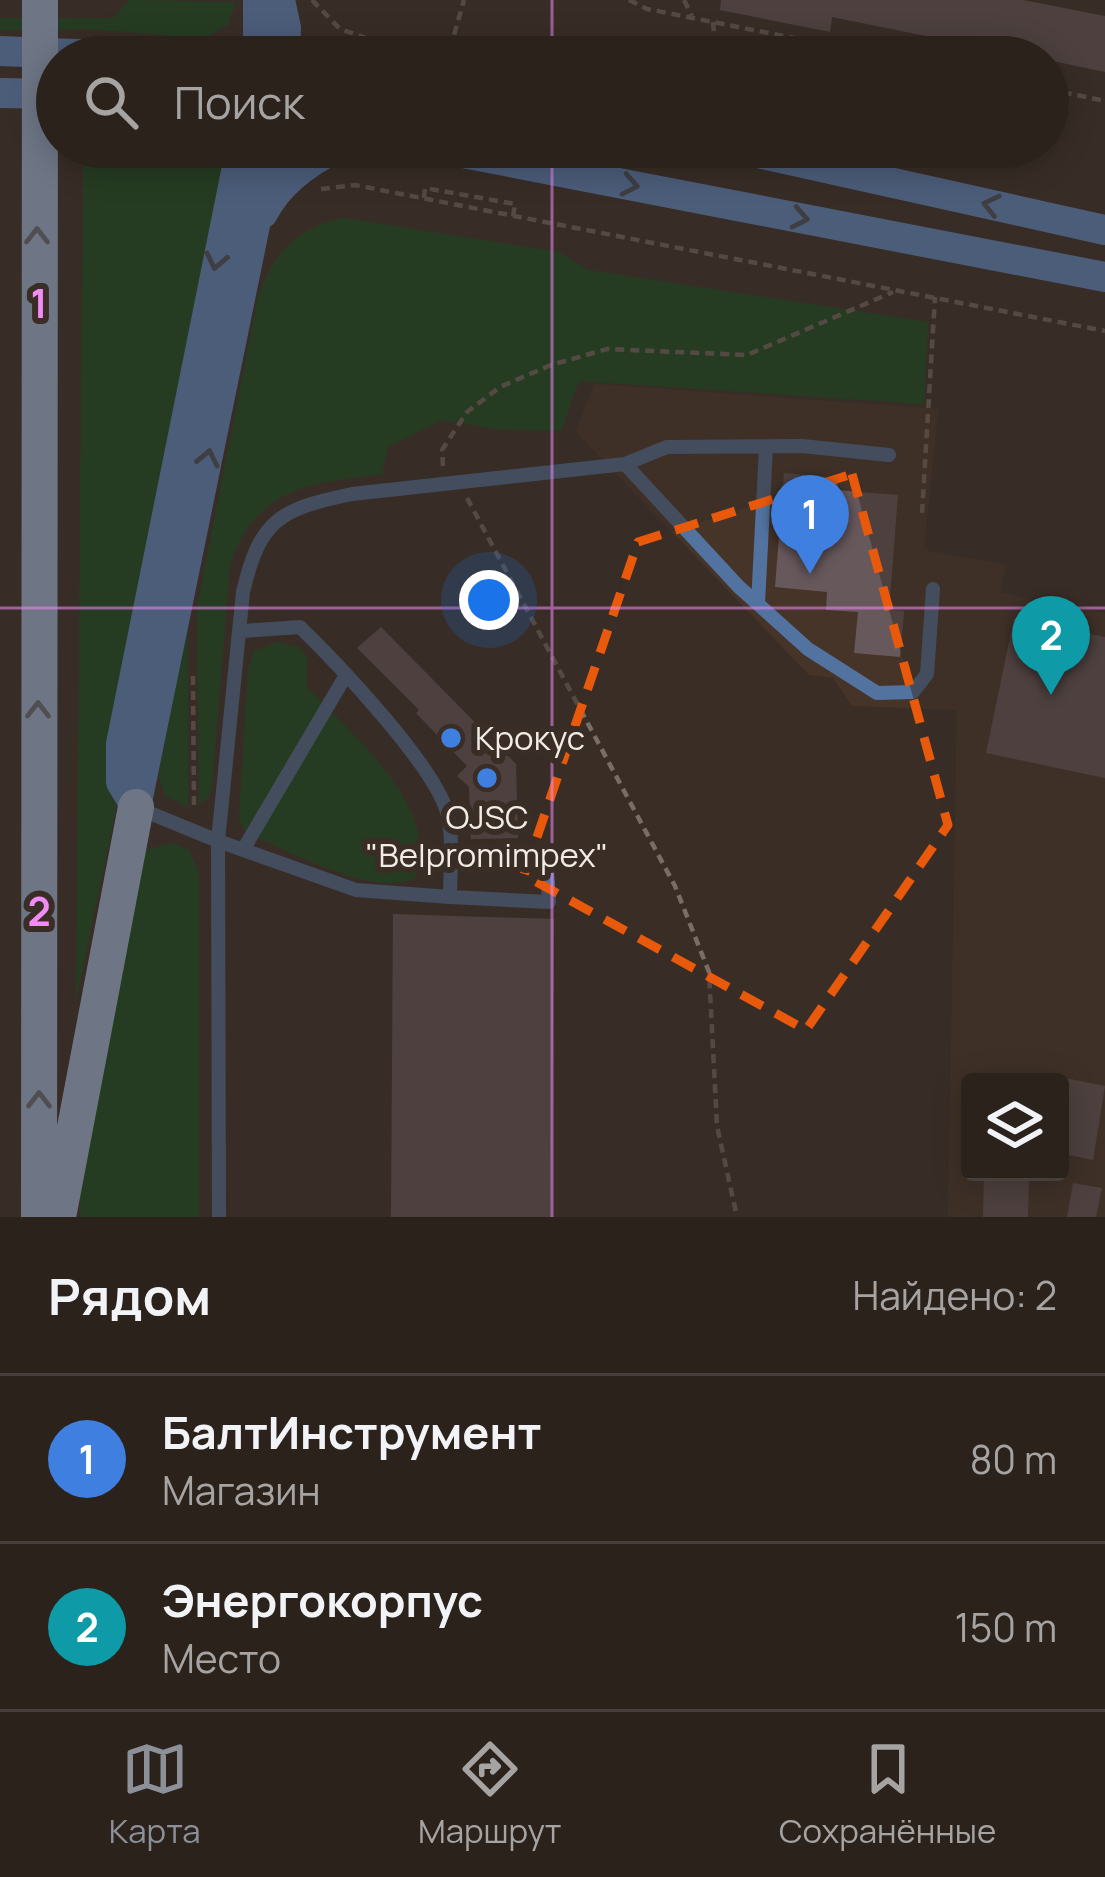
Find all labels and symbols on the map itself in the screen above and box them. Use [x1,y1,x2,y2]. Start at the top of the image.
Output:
one-way arrow [619,171,639,197]
one-way arrow [981,193,1001,218]
one-way arrow [790,204,810,230]
one-way arrow [24,226,50,244]
one-way arrow [204,251,230,271]
text: 1 [30,276,48,330]
one-way arrow [195,448,220,468]
pin: 1 [771,475,849,574]
your location [459,570,519,630]
pin: 2 [1012,596,1090,695]
one-way arrow [25,700,51,718]
place label: Крокус [475,715,585,760]
marker: Крокус [438,725,464,751]
marker: OJSC "Belpromimpex" [474,765,500,791]
place label: OJSC "Belpromimpex" [366,794,608,877]
text: 2 [27,884,51,938]
one-way arrow [26,1090,52,1108]

